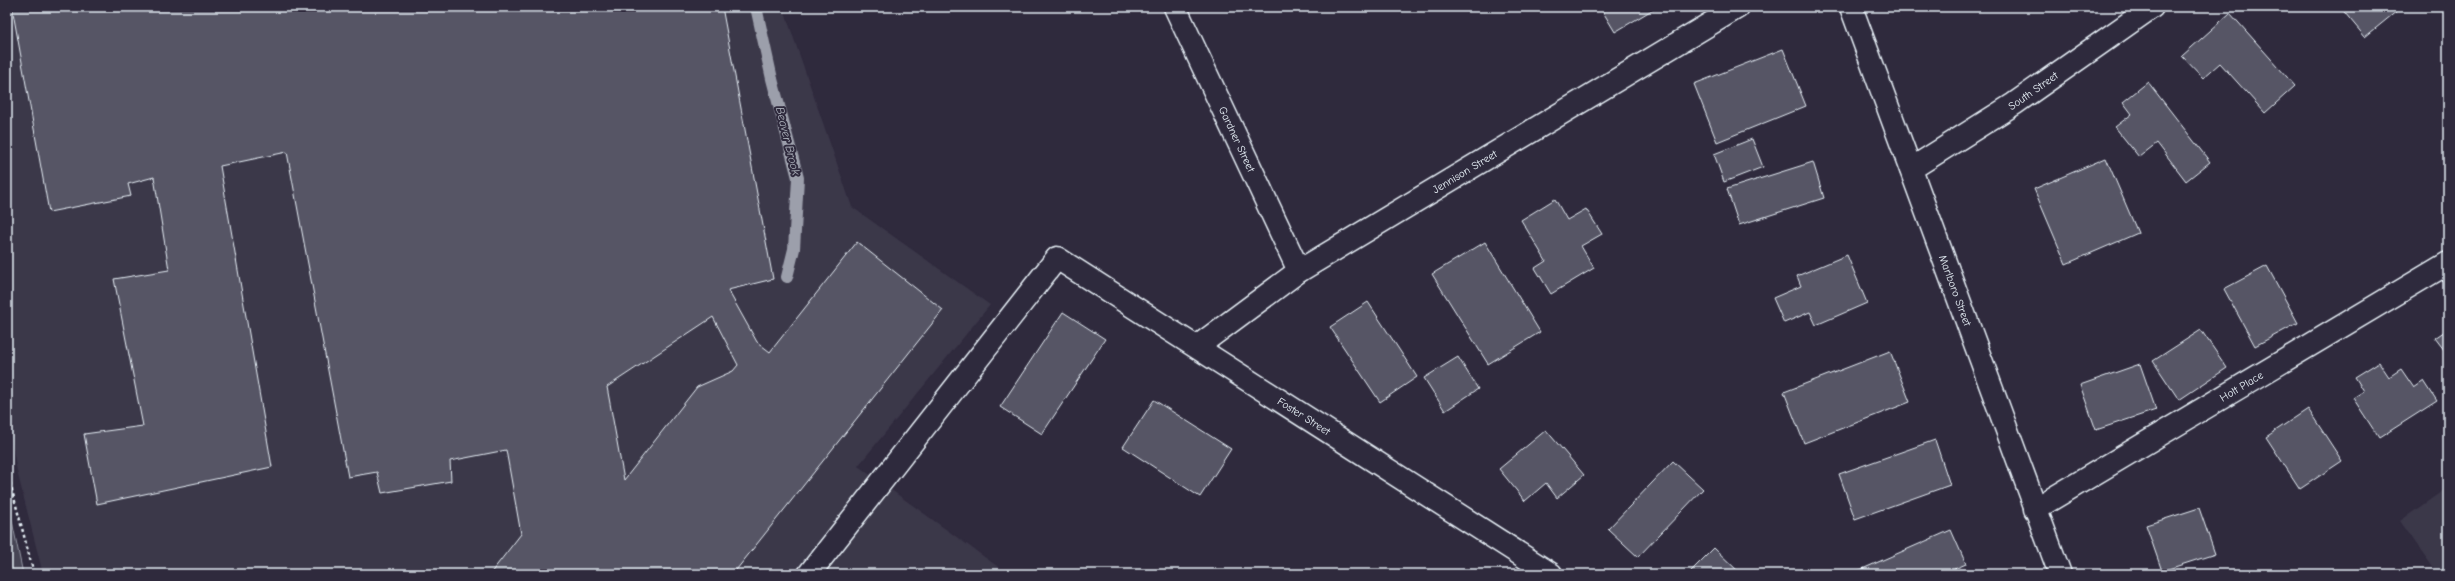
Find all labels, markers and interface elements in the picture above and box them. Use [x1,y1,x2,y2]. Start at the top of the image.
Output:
street label: South Street [2006,69,2061,113]
water label: Beaver Brook [773,105,803,177]
street label: Gardner Street [1216,105,1258,175]
street label: Jennison Street [1430,147,1500,196]
street label: Marlboro Street [1936,253,1974,329]
street label: Holt Place [2217,368,2266,405]
street label: Foster Street [1275,395,1333,439]

